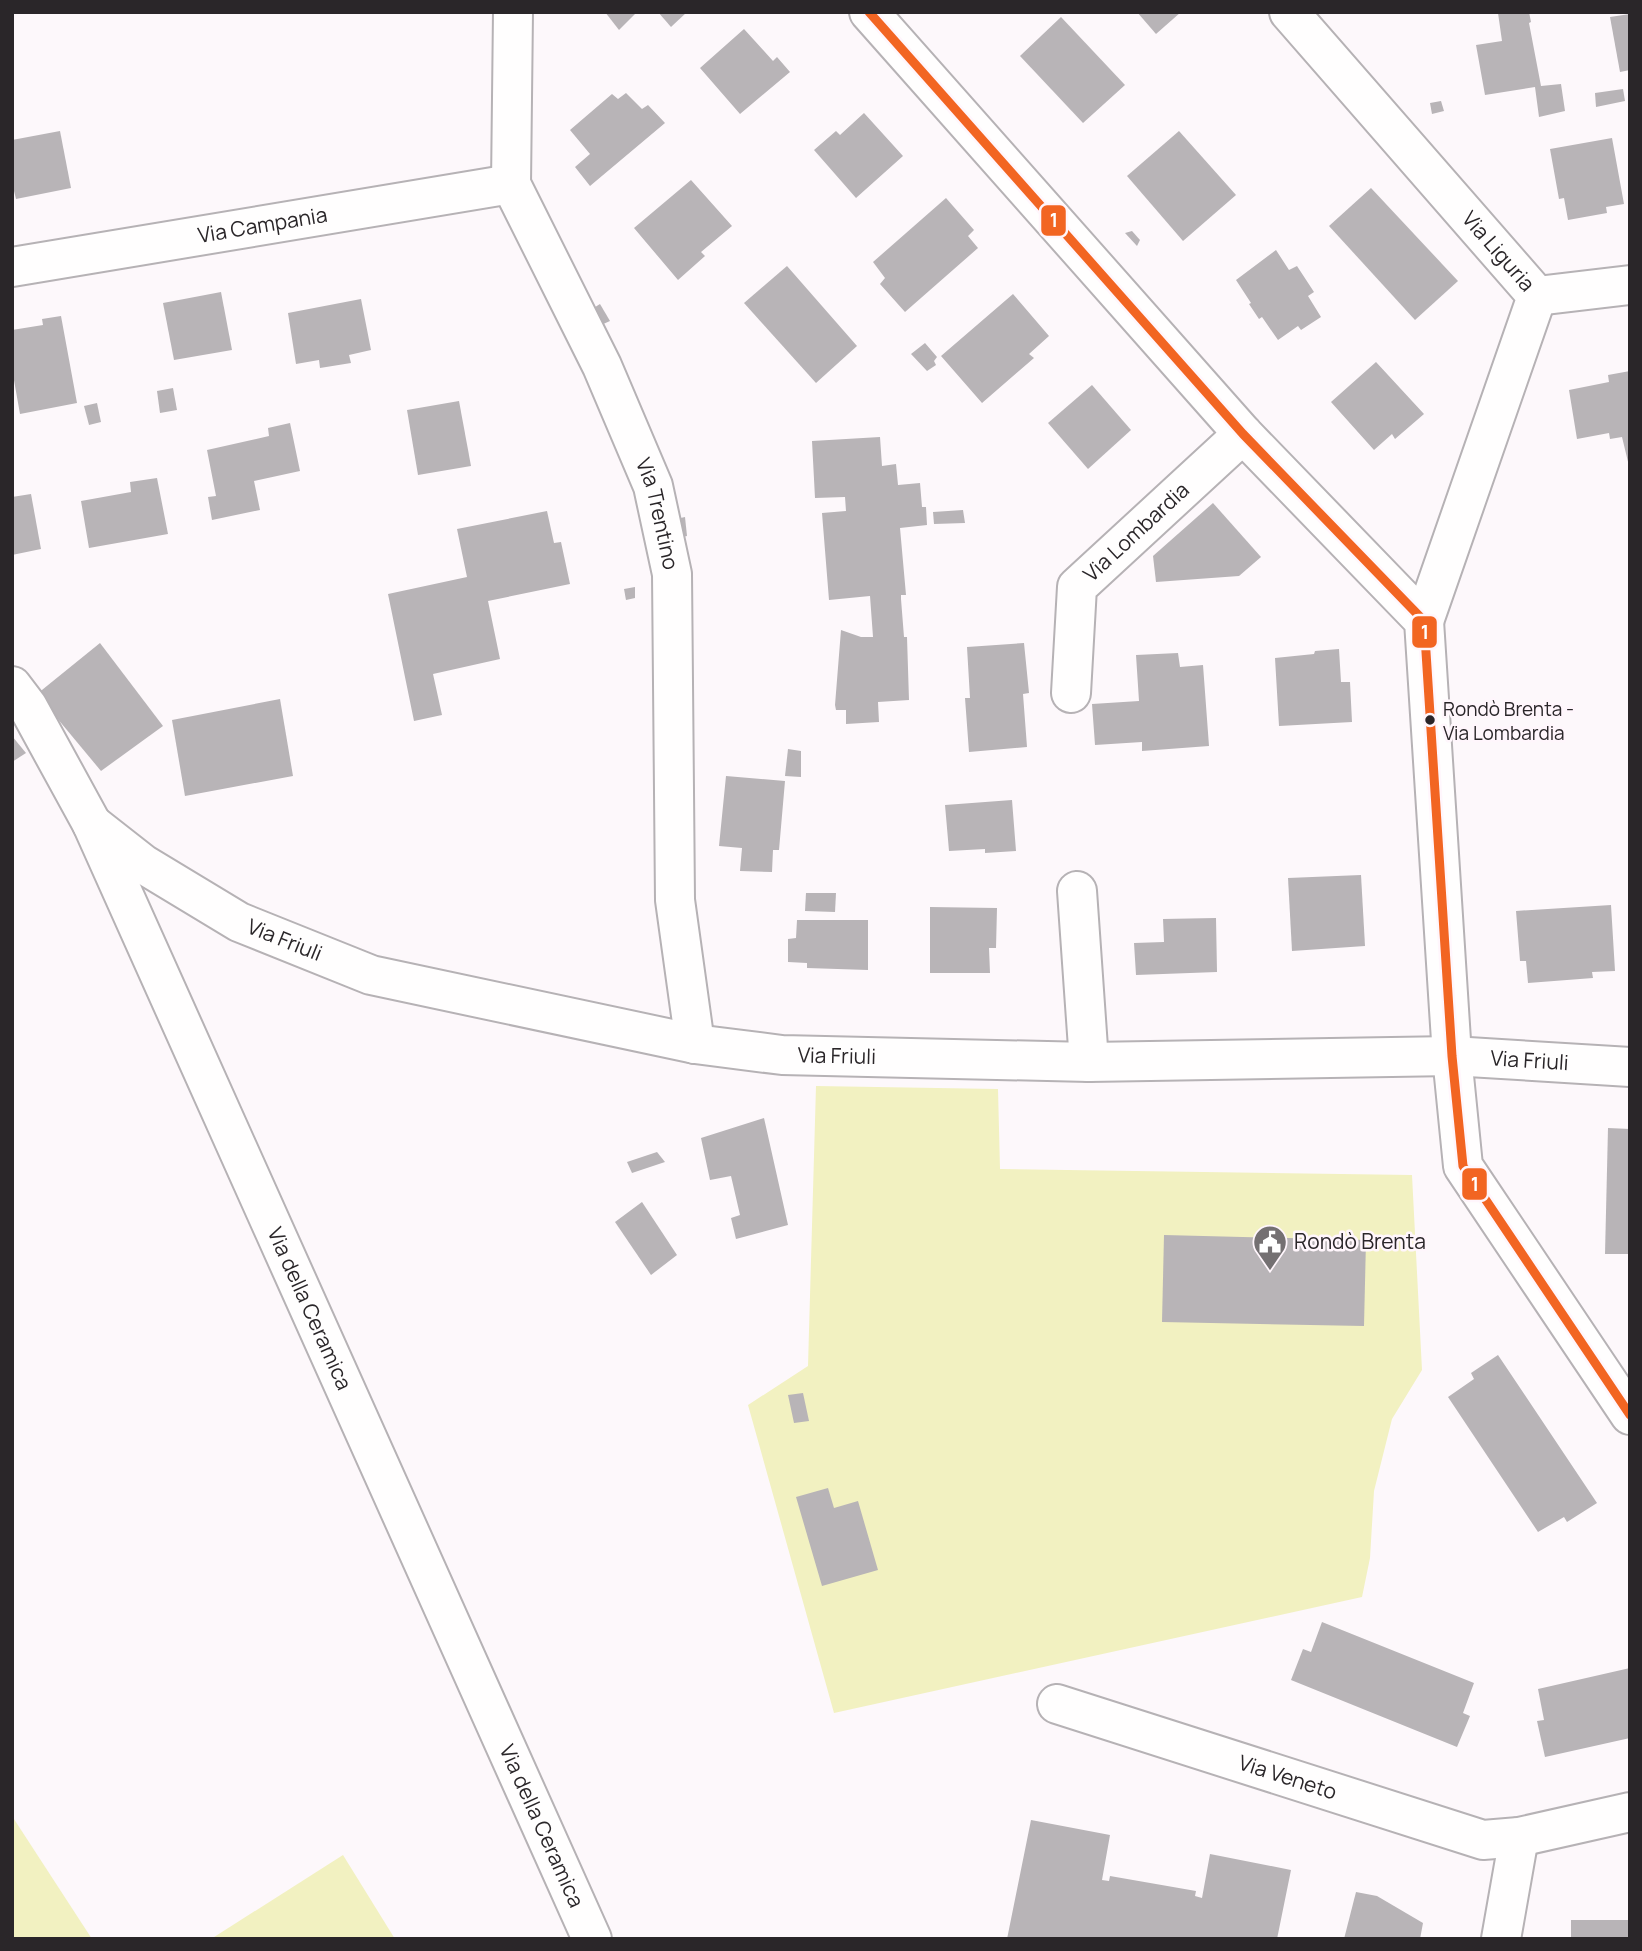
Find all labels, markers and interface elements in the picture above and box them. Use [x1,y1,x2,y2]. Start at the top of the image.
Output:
street label: Via Campania [196,200,329,249]
line badge: 1 [1040,204,1067,237]
street label: Via Liguria [1456,205,1542,297]
text: 1 [1050,207,1058,233]
street label: Via Trentino [630,453,686,572]
street label: Via Lombardia [1077,476,1195,587]
line badge: 1 [1411,615,1438,649]
text: 1 [1421,619,1429,645]
place label: Rondò Brenta - Via Lombardia [1443,696,1574,746]
marker: Rondò Brenta - Via Lombardia [1423,713,1437,727]
street label: Via Friuli [243,912,326,967]
street label: Via Friuli [797,1040,876,1070]
street label: Via Friuli [1490,1043,1570,1076]
line badge: 1 [1461,1167,1488,1201]
text: 1 [1471,1171,1479,1197]
street label: Via della Ceramica [262,1222,359,1394]
public building icon: Rondò Brenta [1251,1223,1289,1272]
place label: Rondò Brenta [1294,1227,1426,1255]
street label: Via della Ceramica [494,1740,591,1912]
street label: Via Veneto [1235,1748,1340,1805]

